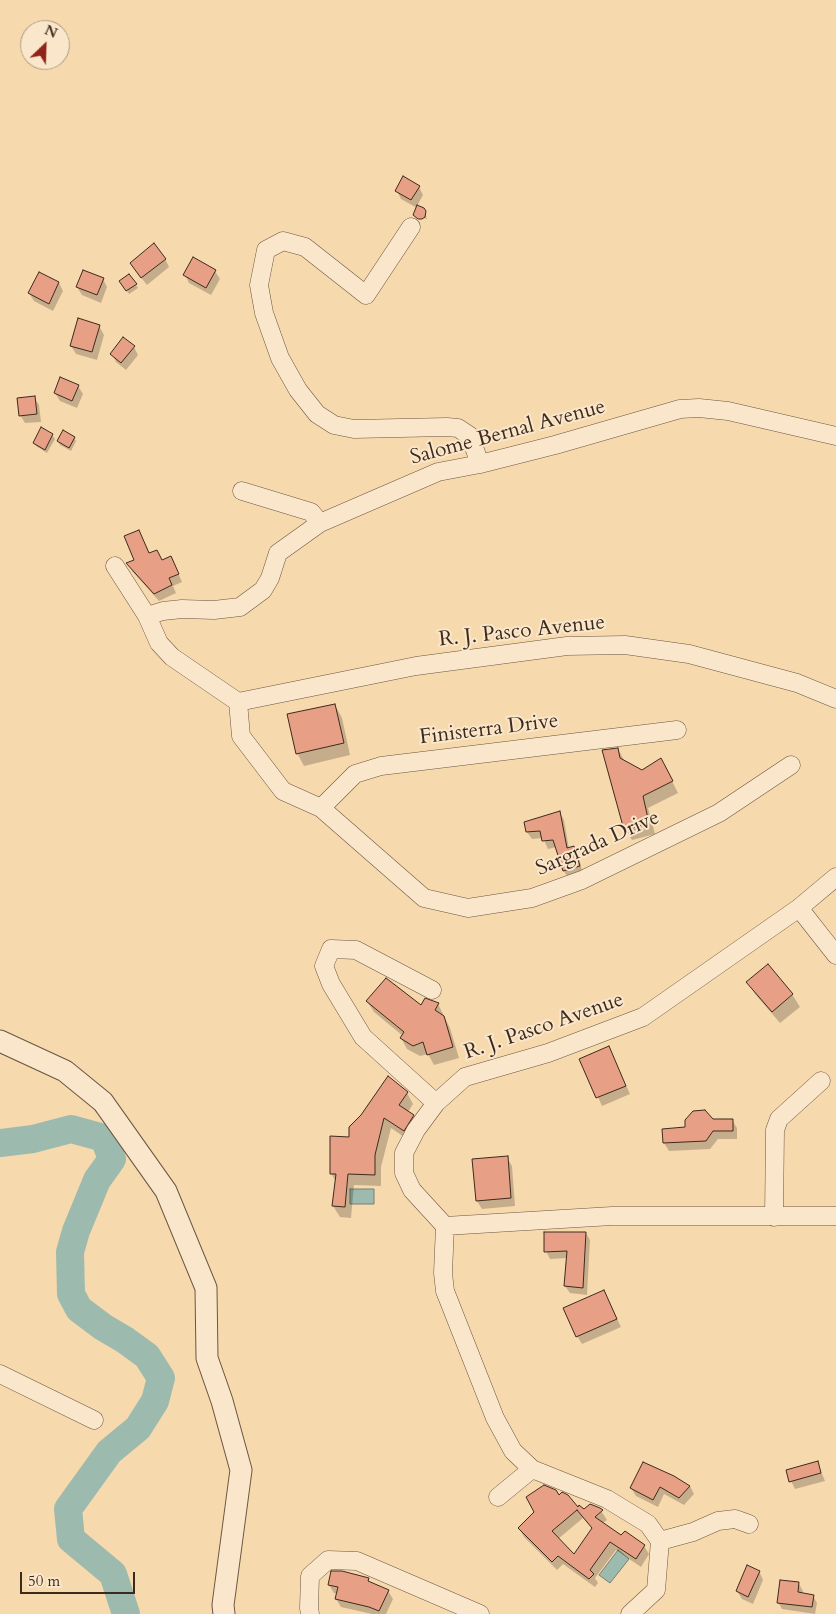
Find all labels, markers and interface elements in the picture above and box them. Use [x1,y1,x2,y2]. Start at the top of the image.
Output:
north arrow [20,20,70,70]
text: N [41,21,60,43]
street label: Salome Bernal Avenue [408,395,608,471]
street label: R. J. Pasco Avenue [438,611,606,653]
street label: Finisterra Drive [418,709,560,751]
street label: Sargrada Drive [532,806,664,882]
street label: R. J. Pasco Avenue [461,988,627,1066]
scale bar [22,1562,138,1594]
text: 50 m [28,1571,60,1591]

